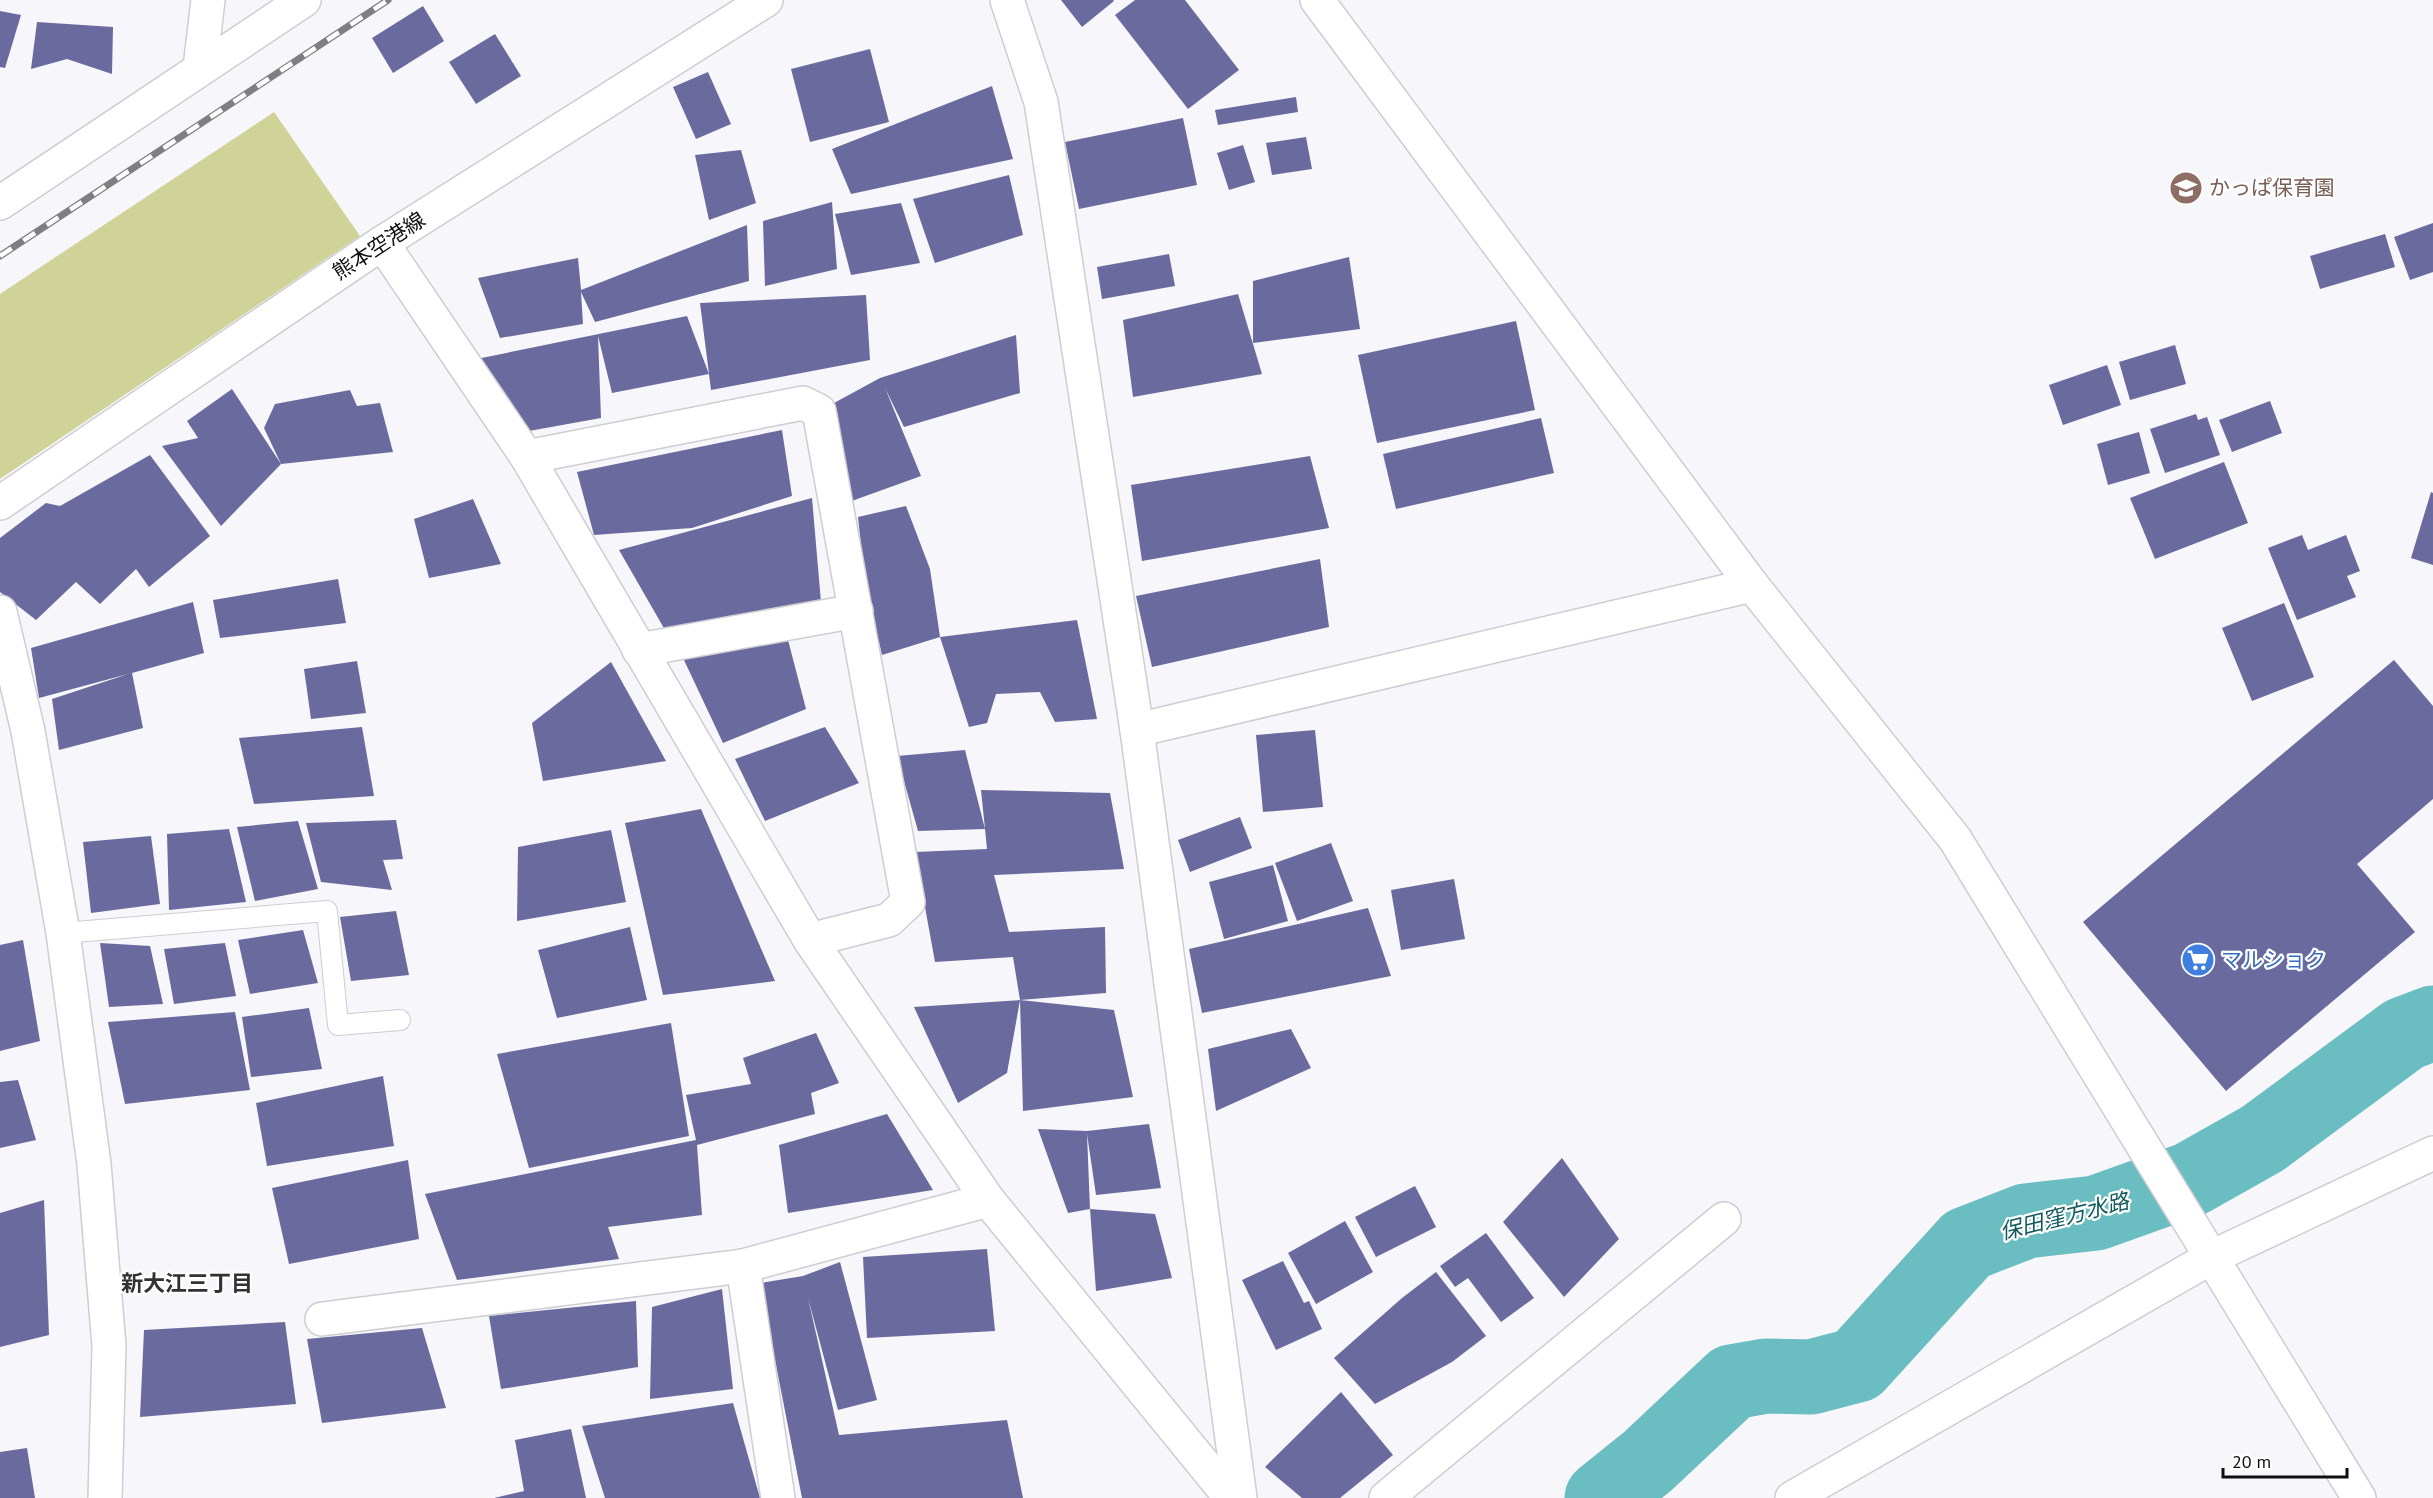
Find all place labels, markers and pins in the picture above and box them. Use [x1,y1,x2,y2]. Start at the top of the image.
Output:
school or university icon: かっぱ保育園 [2168,170,2204,206]
place label: かっぱ保育園 [2209,174,2335,201]
supermarket icon: マルショク [2180,942,2216,978]
place label: マルショク [2221,946,2326,973]

